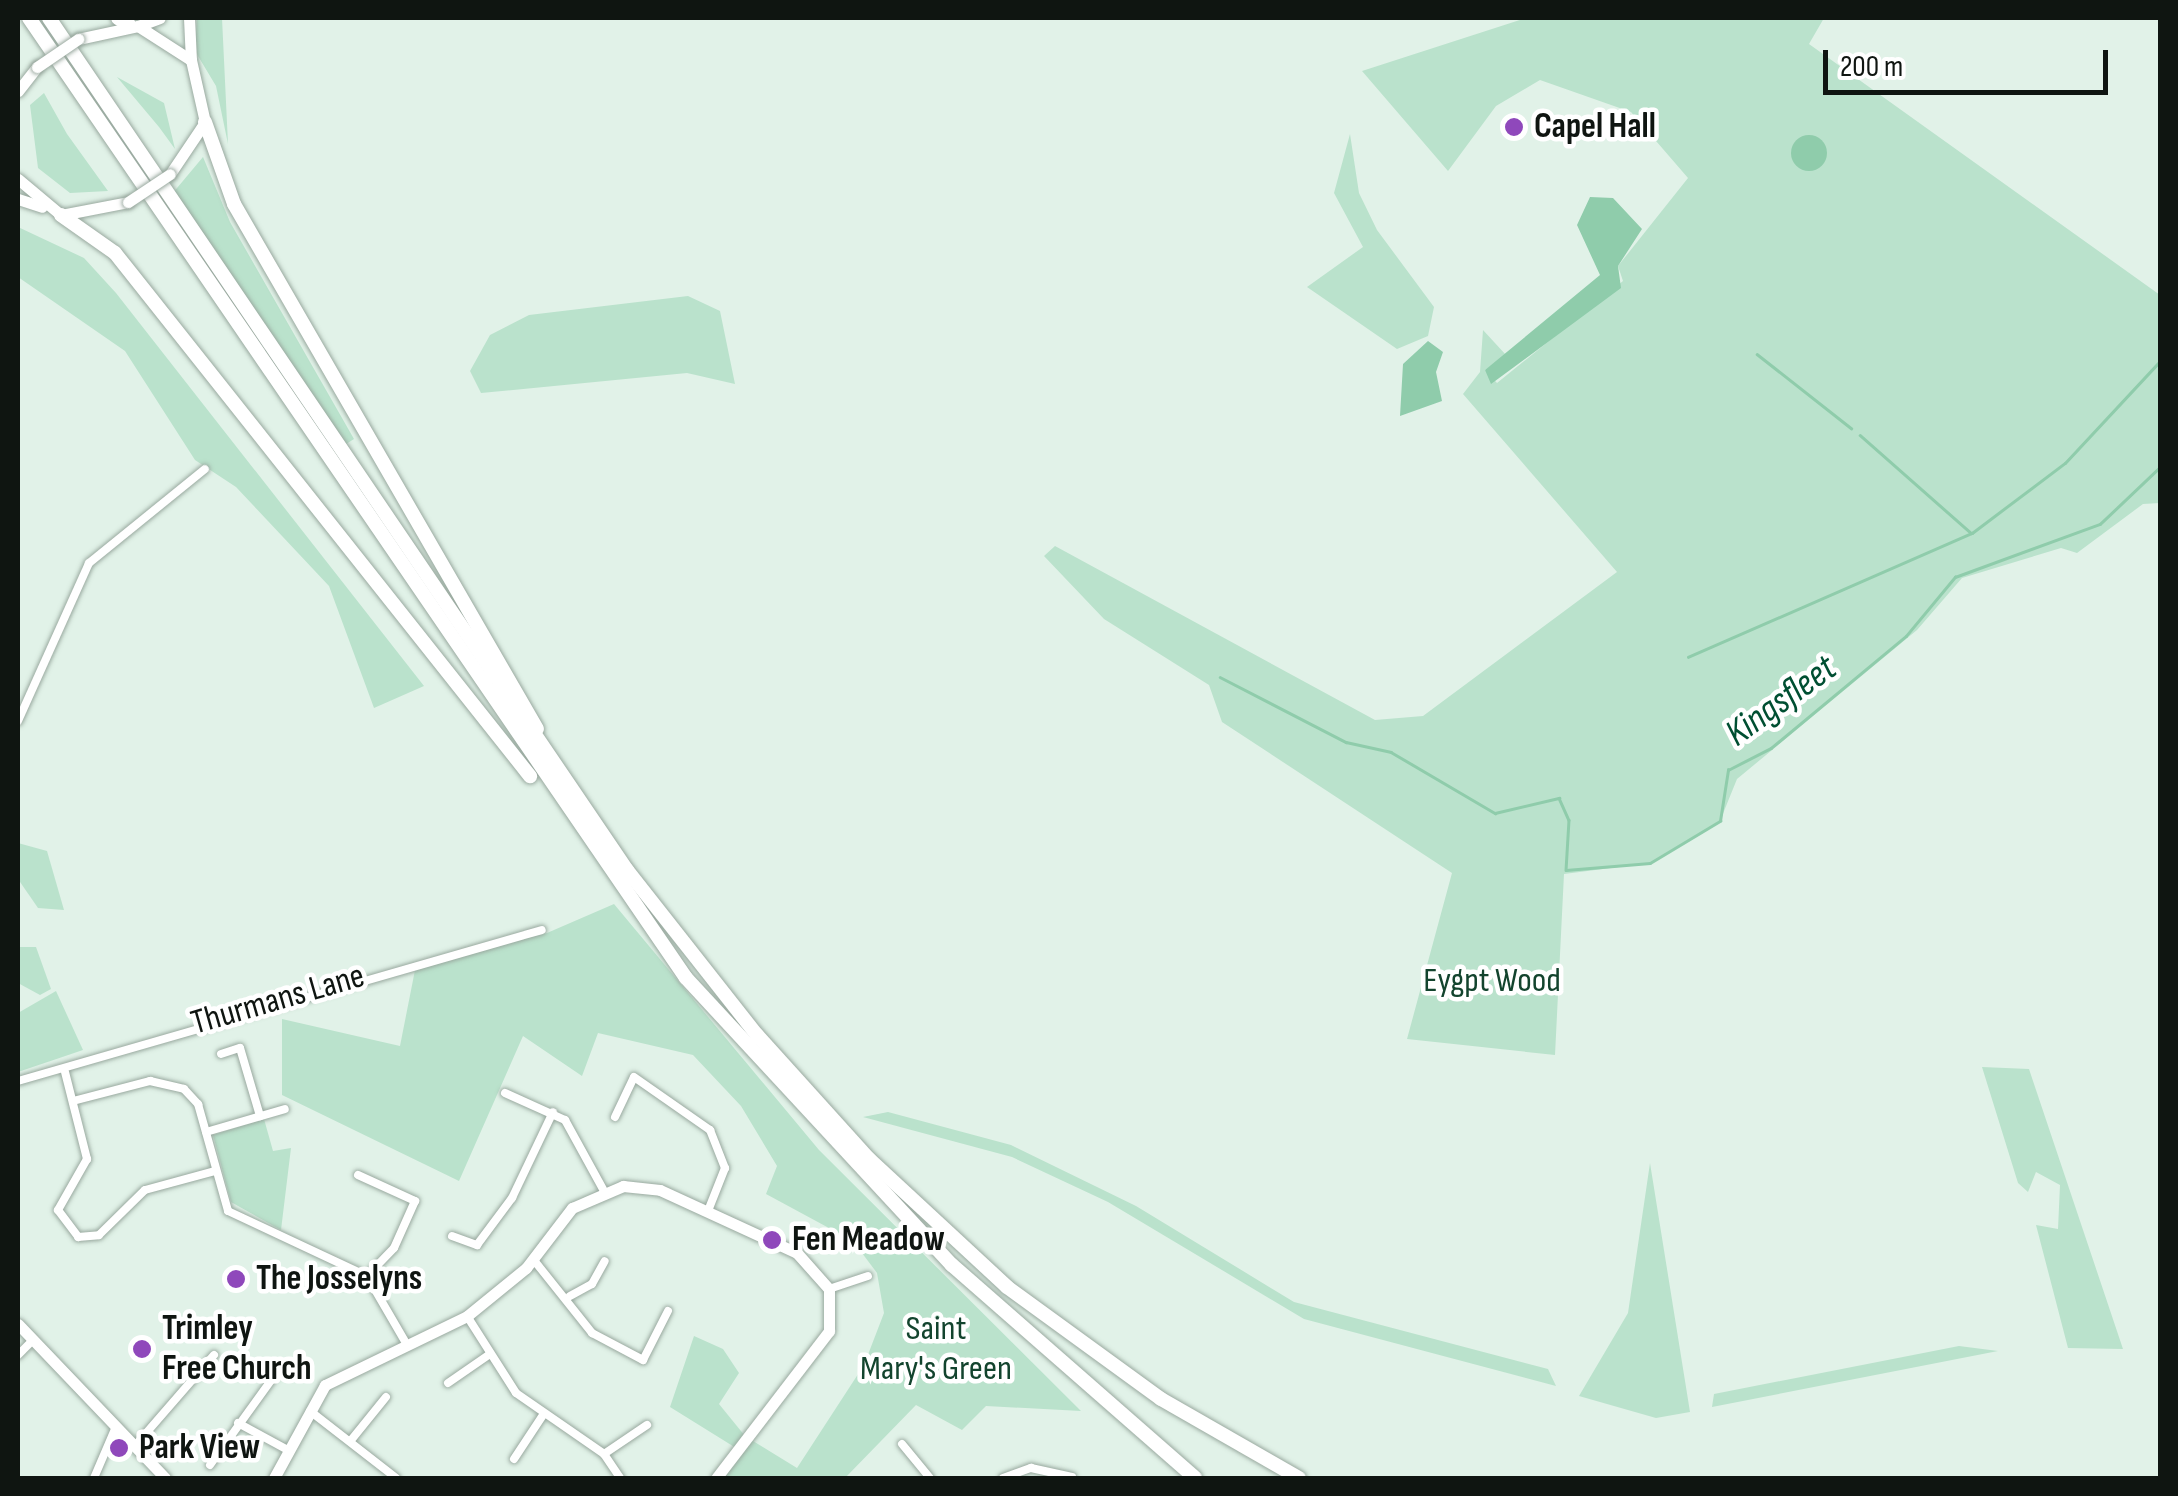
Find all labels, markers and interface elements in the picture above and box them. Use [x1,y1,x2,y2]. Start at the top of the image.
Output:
scale bar [1828,30,2113,92]
text: 200 m [1840,49,1903,85]
place label: Capel Hall [1534,106,1656,148]
marker: Capel Hall [1503,116,1525,138]
water label: Kingsfleet [1717,646,1845,756]
street label: Thurmans Lane [187,955,369,1045]
park label: Eygpt Wood [1423,960,1561,1002]
place label: Fen Meadow [792,1219,945,1261]
marker: Fen Meadow [761,1229,783,1251]
place label: The Josselyns [256,1258,422,1300]
marker: The Josselyns [225,1268,247,1290]
place label: Trimley Free Church [162,1308,312,1390]
park label: Saint Mary's Green [860,1308,1012,1390]
marker: Trimley Free Church [131,1338,153,1360]
place label: Park View [139,1427,260,1469]
marker: Park View [108,1437,130,1459]

